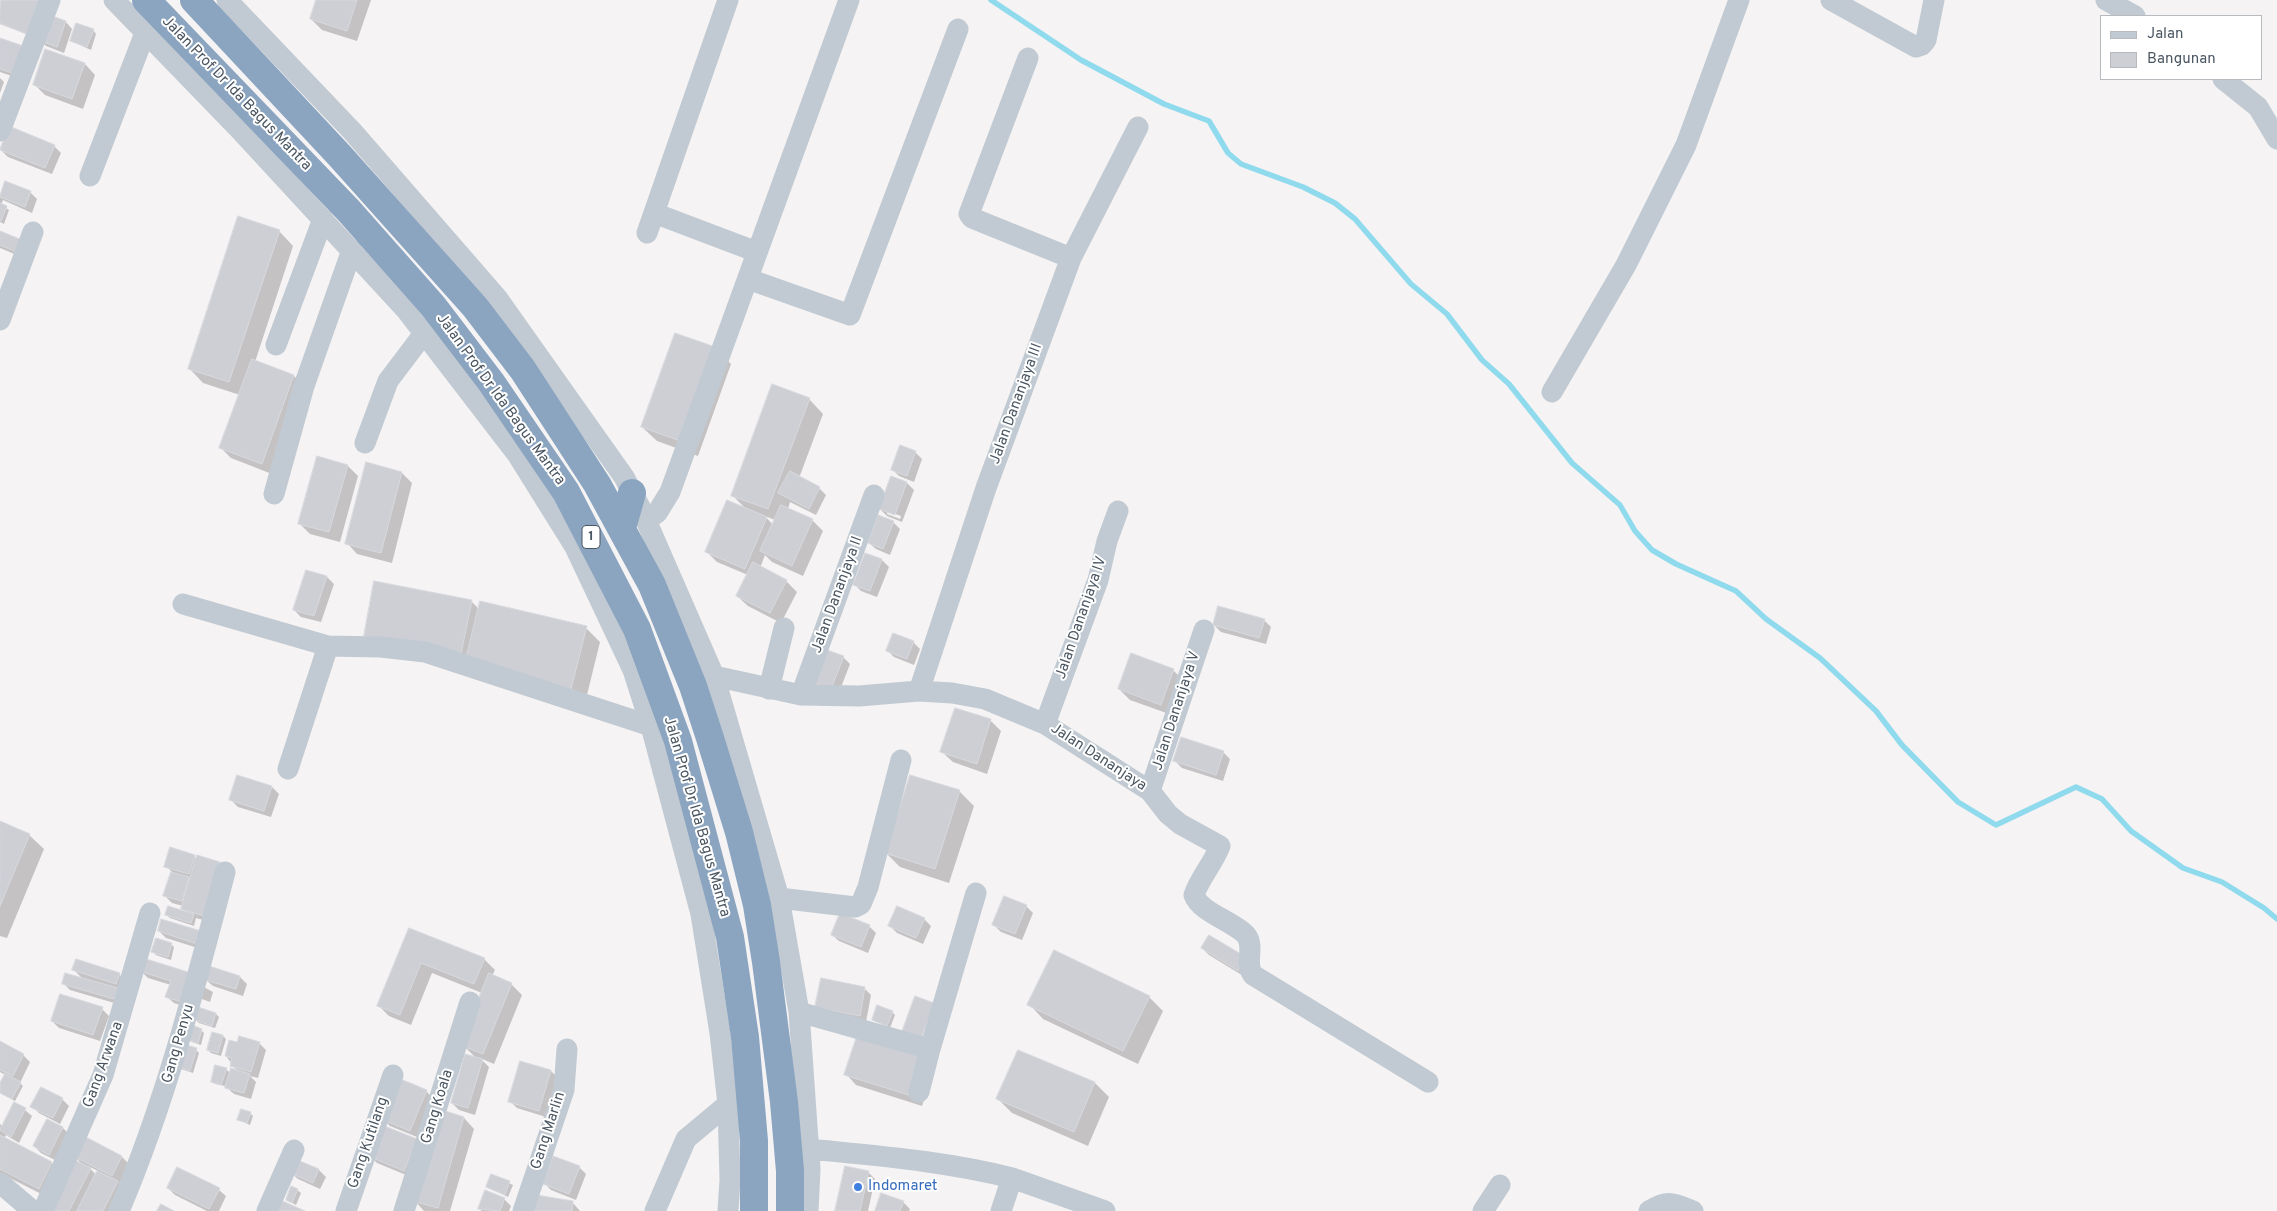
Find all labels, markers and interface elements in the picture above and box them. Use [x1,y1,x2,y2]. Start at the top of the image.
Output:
street label: Jalan Prof Dr Ida Bagus Mantra [157,13,315,175]
legend [2100,15,2262,80]
text: Jalan [2147,25,2184,44]
text: Bangunan [2147,50,2216,69]
street label: Jalan Prof Dr Ida Bagus Mantra [432,311,568,489]
street label: Jalan Dananjaya III [987,341,1047,467]
road number: 1 [582,526,600,548]
street label: Jalan Dananjaya II [809,534,867,656]
street label: Jalan Dananjaya IV [1053,554,1111,682]
street label: Jalan Dananjaya V [1149,649,1205,773]
street label: Jalan Prof Dr Ida Bagus Mantra [659,715,733,919]
street label: Jalan Dananjaya [1047,720,1149,796]
street label: Gang Penyu [159,1002,199,1086]
street label: Gang Arwana [80,1020,128,1110]
street label: Gang Koala [418,1068,458,1146]
street label: Gang Marlin [528,1090,570,1172]
street label: Gang Kutilang [345,1095,393,1191]
place label: Indomaret [868,1178,938,1196]
marker: Indomaret [852,1181,864,1193]

